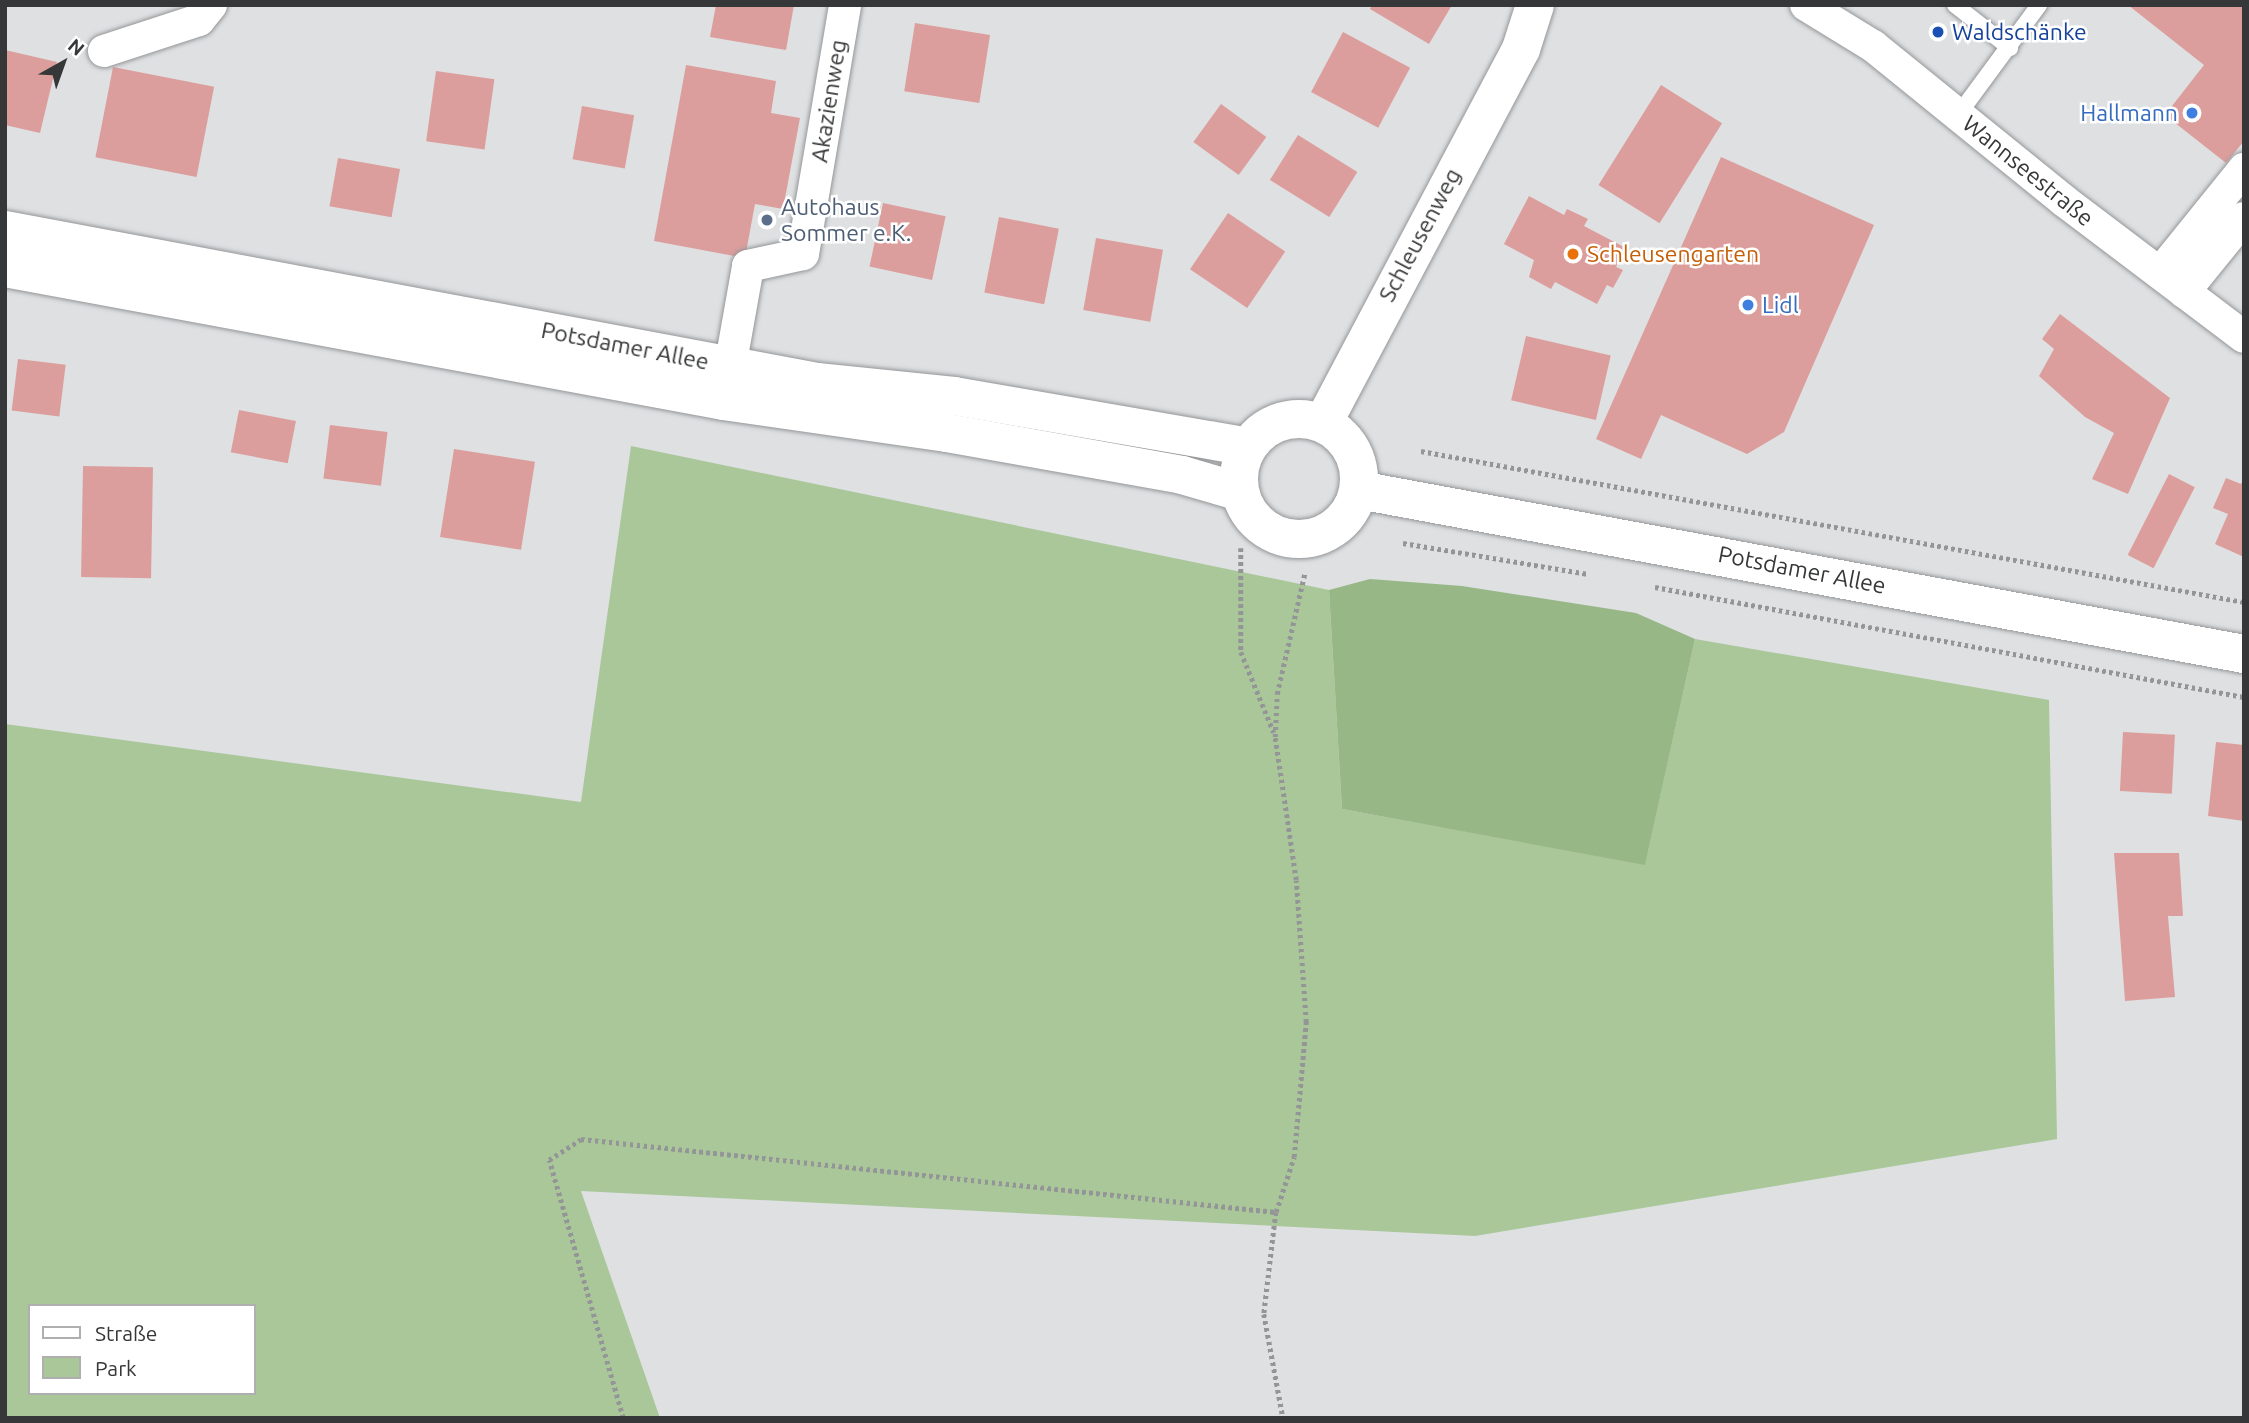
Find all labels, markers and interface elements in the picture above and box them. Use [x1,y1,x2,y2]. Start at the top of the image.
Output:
place label: Waldschänke [1952,18,2087,46]
marker: Waldschänke [1930,24,1946,40]
north arrow [28,28,98,98]
text: N [64,34,89,60]
street label: Akazienweg [806,38,852,164]
place label: Hallmann [2080,99,2178,127]
marker: Hallmann [2184,105,2200,121]
street label: Wannseestraße [1957,110,2099,232]
street label: Schleusenweg [1373,164,1467,306]
place label: Autohaus Sommer e.K. [781,193,911,247]
marker: Autohaus Sommer e.K. [759,212,775,228]
place label: Schleusengarten [1587,240,1759,268]
marker: Schleusengarten [1565,246,1581,262]
place label: Lidl [1762,291,1799,319]
marker: Lidl [1740,297,1756,313]
street label: Potsdamer Allee [539,316,711,376]
street label: Potsdamer Allee [1716,540,1888,600]
legend [28,1304,256,1395]
text: Straße [95,1321,157,1345]
text: Park [95,1356,137,1380]

